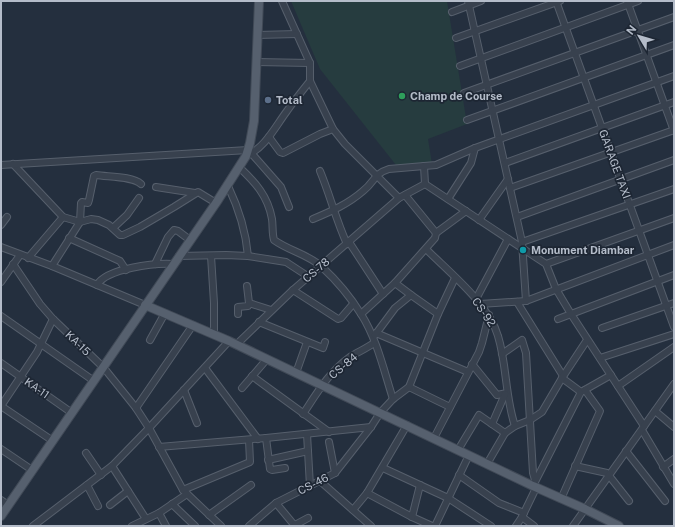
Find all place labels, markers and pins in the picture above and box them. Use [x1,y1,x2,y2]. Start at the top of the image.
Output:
place label: Champ de Course [410,90,502,102]
marker: Champ de Course [397,91,407,101]
place label: Total [276,94,303,106]
marker: Total [263,95,273,105]
place label: Monument Diambar [531,244,635,256]
marker: Monument Diambar [518,245,528,255]

